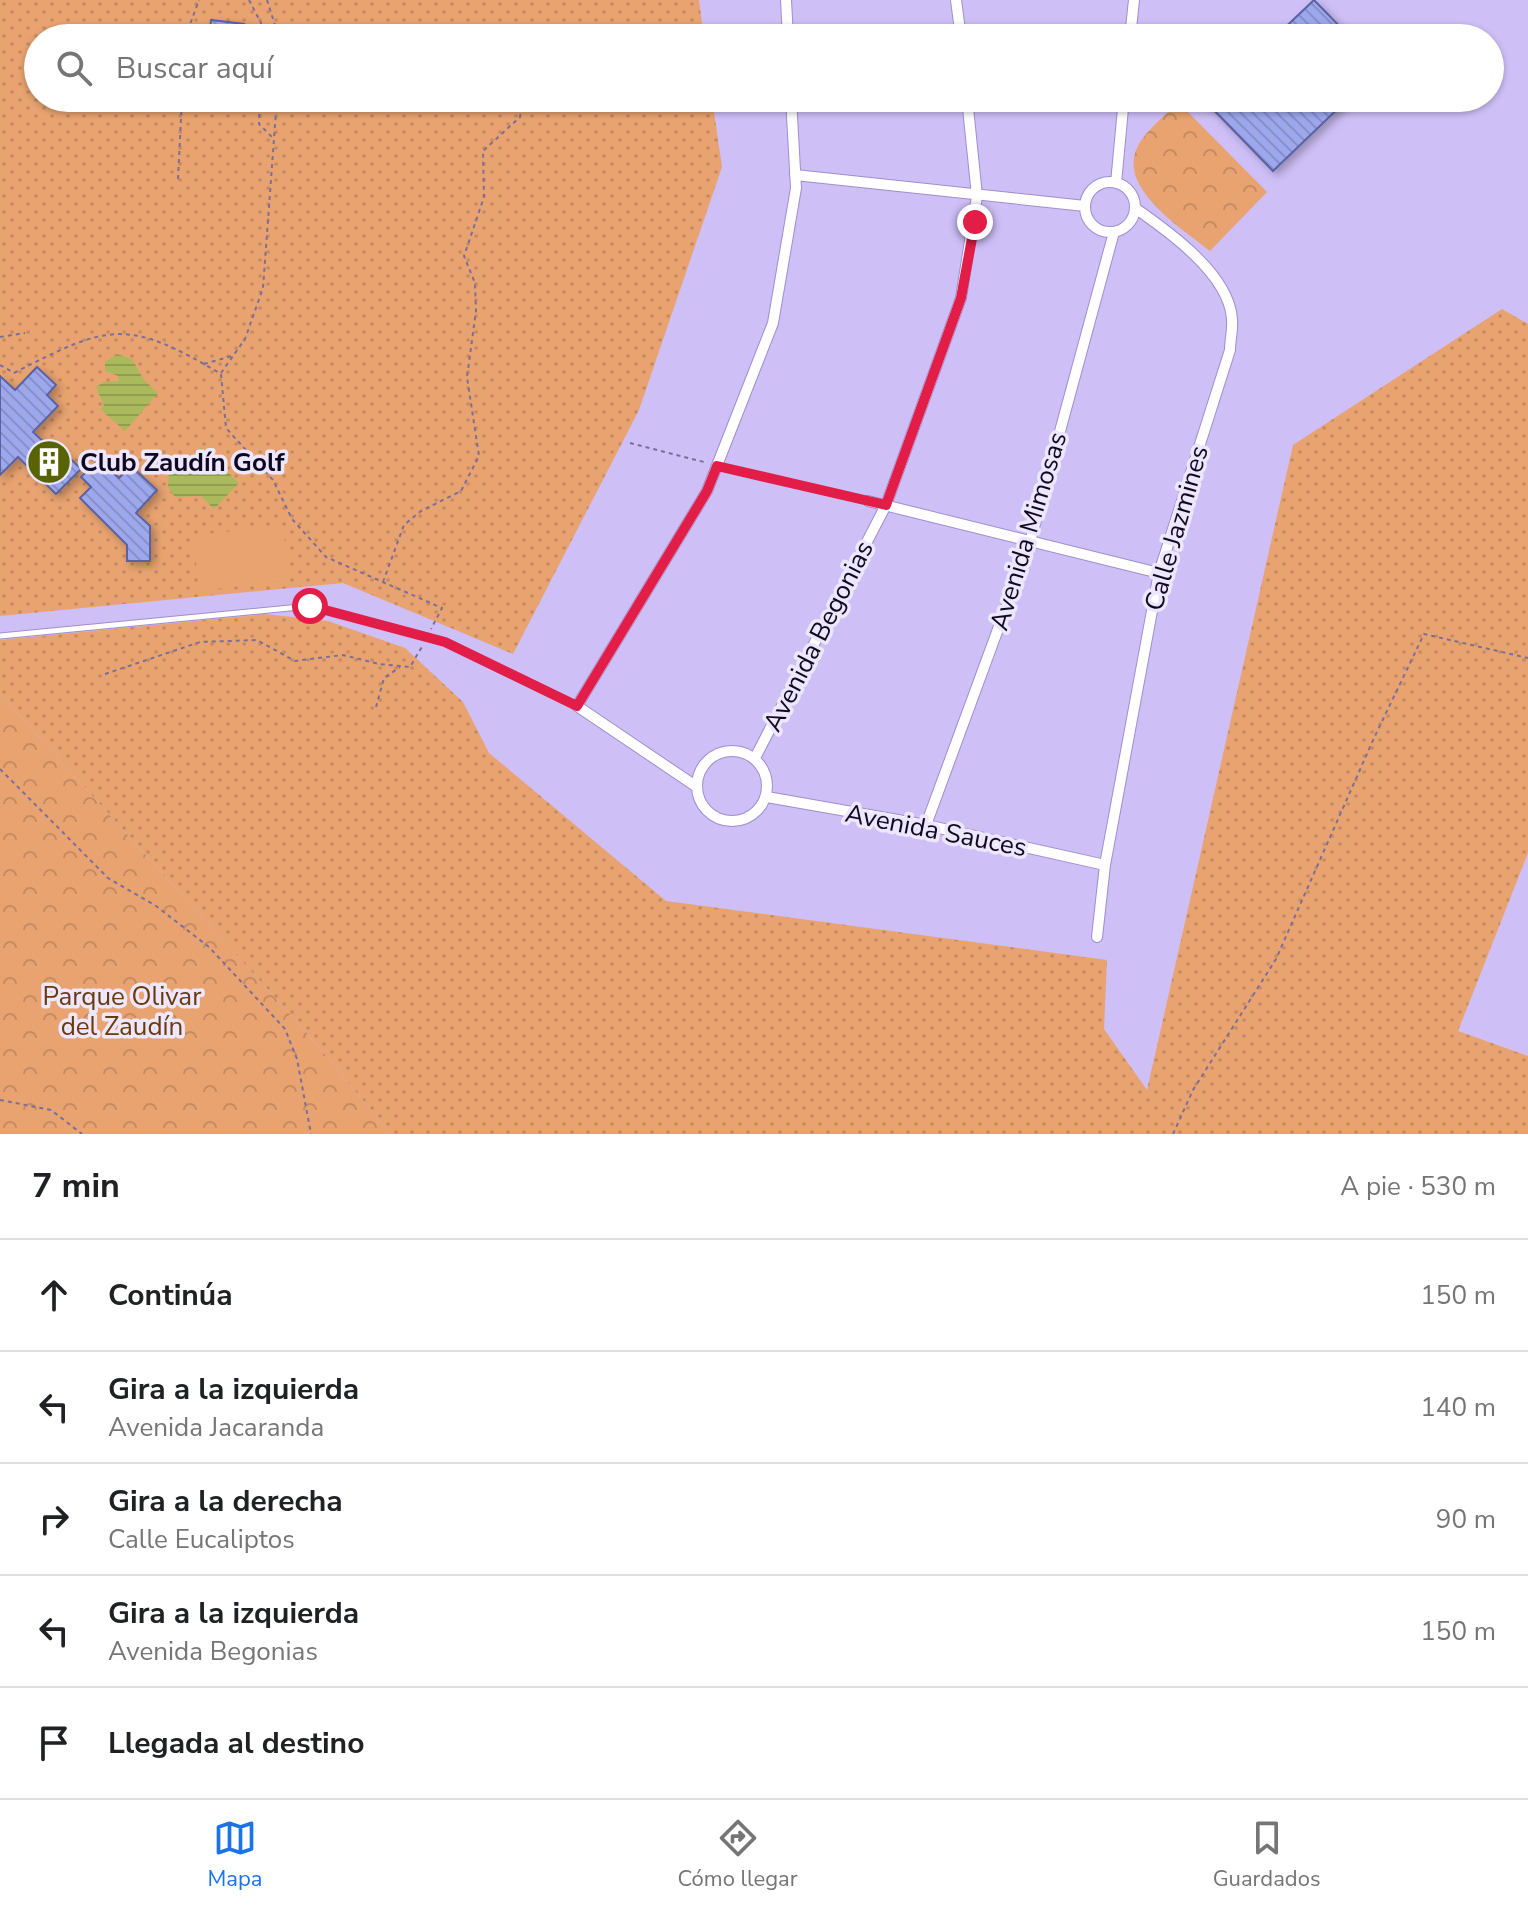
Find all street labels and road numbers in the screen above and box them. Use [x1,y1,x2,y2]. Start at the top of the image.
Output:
street label: Avenida Mimosas [982,428,1075,635]
street label: Calle Jazmines [1136,441,1217,615]
street label: Avenida Begonias [755,535,882,738]
street label: Avenida Sauces [842,796,1030,865]

